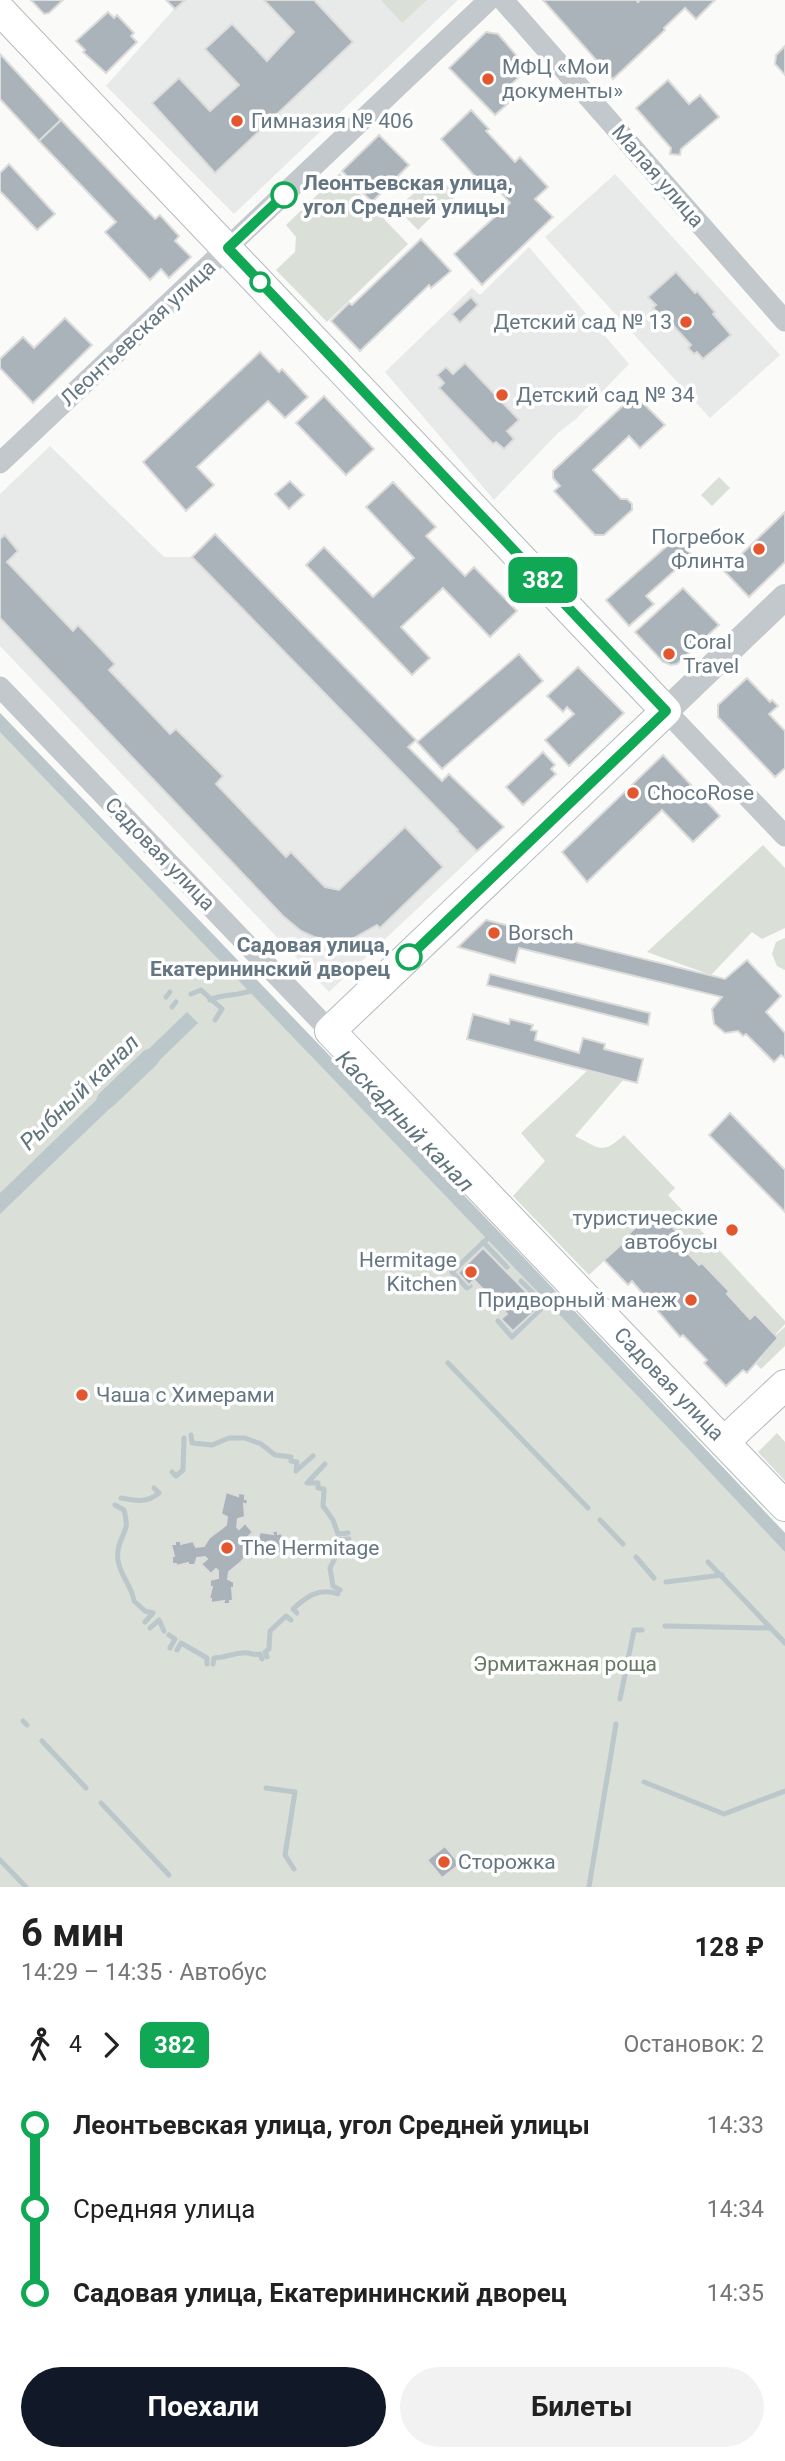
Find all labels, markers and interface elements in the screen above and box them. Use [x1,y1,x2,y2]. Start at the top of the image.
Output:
place label: МФЦ «Мои документы» [502,55,623,103]
marker: МФЦ «Мои документы» [480,71,496,87]
place label: Гимназия № 406 [251,109,414,133]
marker: Гимназия № 406 [229,113,245,129]
street label: Малая улица [607,120,709,232]
place label: Леонтьевская улица, угол Средней улицы [303,171,513,219]
marker: Леонтьевская улица, угол Средней улицы [271,182,297,208]
street label: Леонтьевская улица [56,255,220,411]
unlabelled marker [250,272,270,292]
place label: Детский сад № 13 [493,310,672,334]
marker: Детский сад № 13 [678,314,694,330]
place label: Детский сад № 34 [516,383,695,407]
marker: Детский сад № 34 [494,387,510,403]
place label: Погребок Флинта [651,525,746,573]
marker: Погребок Флинта [751,541,767,557]
line badge: 382 [503,557,583,603]
text: 382 [522,566,564,594]
place label: Coral Travel [683,630,739,678]
marker: Coral Travel [661,646,677,662]
place label: ChocoRose [647,781,754,805]
marker: ChocoRose [625,785,641,801]
street label: Садовая улица [100,793,220,915]
place label: Borsch [508,921,574,945]
marker: Borsch [486,925,502,941]
place label: Садовая улица, Екатерининский дворец [150,933,390,981]
marker: Садовая улица, Екатерининский дворец [396,944,422,970]
water label: Рыбный канал [14,1029,144,1156]
water label: Каскадный канал [330,1045,479,1198]
place label: туристические автобусы [573,1206,718,1254]
marker: туристические автобусы [724,1222,740,1238]
place label: Hermitage Kitchen [359,1248,457,1296]
marker: Hermitage Kitchen [463,1264,479,1280]
place label: Придворный манеж [478,1288,677,1312]
marker: Придворный манеж [683,1292,699,1308]
street label: Садовая улица [609,1323,729,1445]
place label: Чаша с Химерами [96,1383,275,1407]
marker: Чаша с Химерами [74,1387,90,1403]
place label: The Hermitage [241,1536,379,1560]
marker: The Hermitage [219,1540,235,1556]
park label: Эрмитажная роща [473,1652,657,1676]
place label: Сторожка [458,1850,556,1874]
marker: Сторожка [436,1854,452,1870]
text: 6 мин [21,1911,124,1955]
text: 128 ₽ [694,1932,764,1962]
text: 14:29 – 14:35 · Автобус [21,1959,267,1986]
icon: walk [21,2026,59,2064]
icon: forward [92,2026,130,2064]
text: 4 [69,2031,82,2058]
text: 382 [154,2031,195,2059]
text: Остановок: 2 [623,2031,764,2058]
text: Леонтьевская улица, угол Средней улицы [73,2110,590,2140]
text: 14:33 [707,2112,764,2139]
text: Средняя улица [73,2194,255,2224]
text: 14:34 [707,2196,764,2223]
text: Садовая улица, Екатерининский дворец [73,2278,567,2308]
text: 14:35 [707,2280,764,2307]
button: Поехали [21,2367,386,2447]
button: Билеты [400,2367,764,2447]

